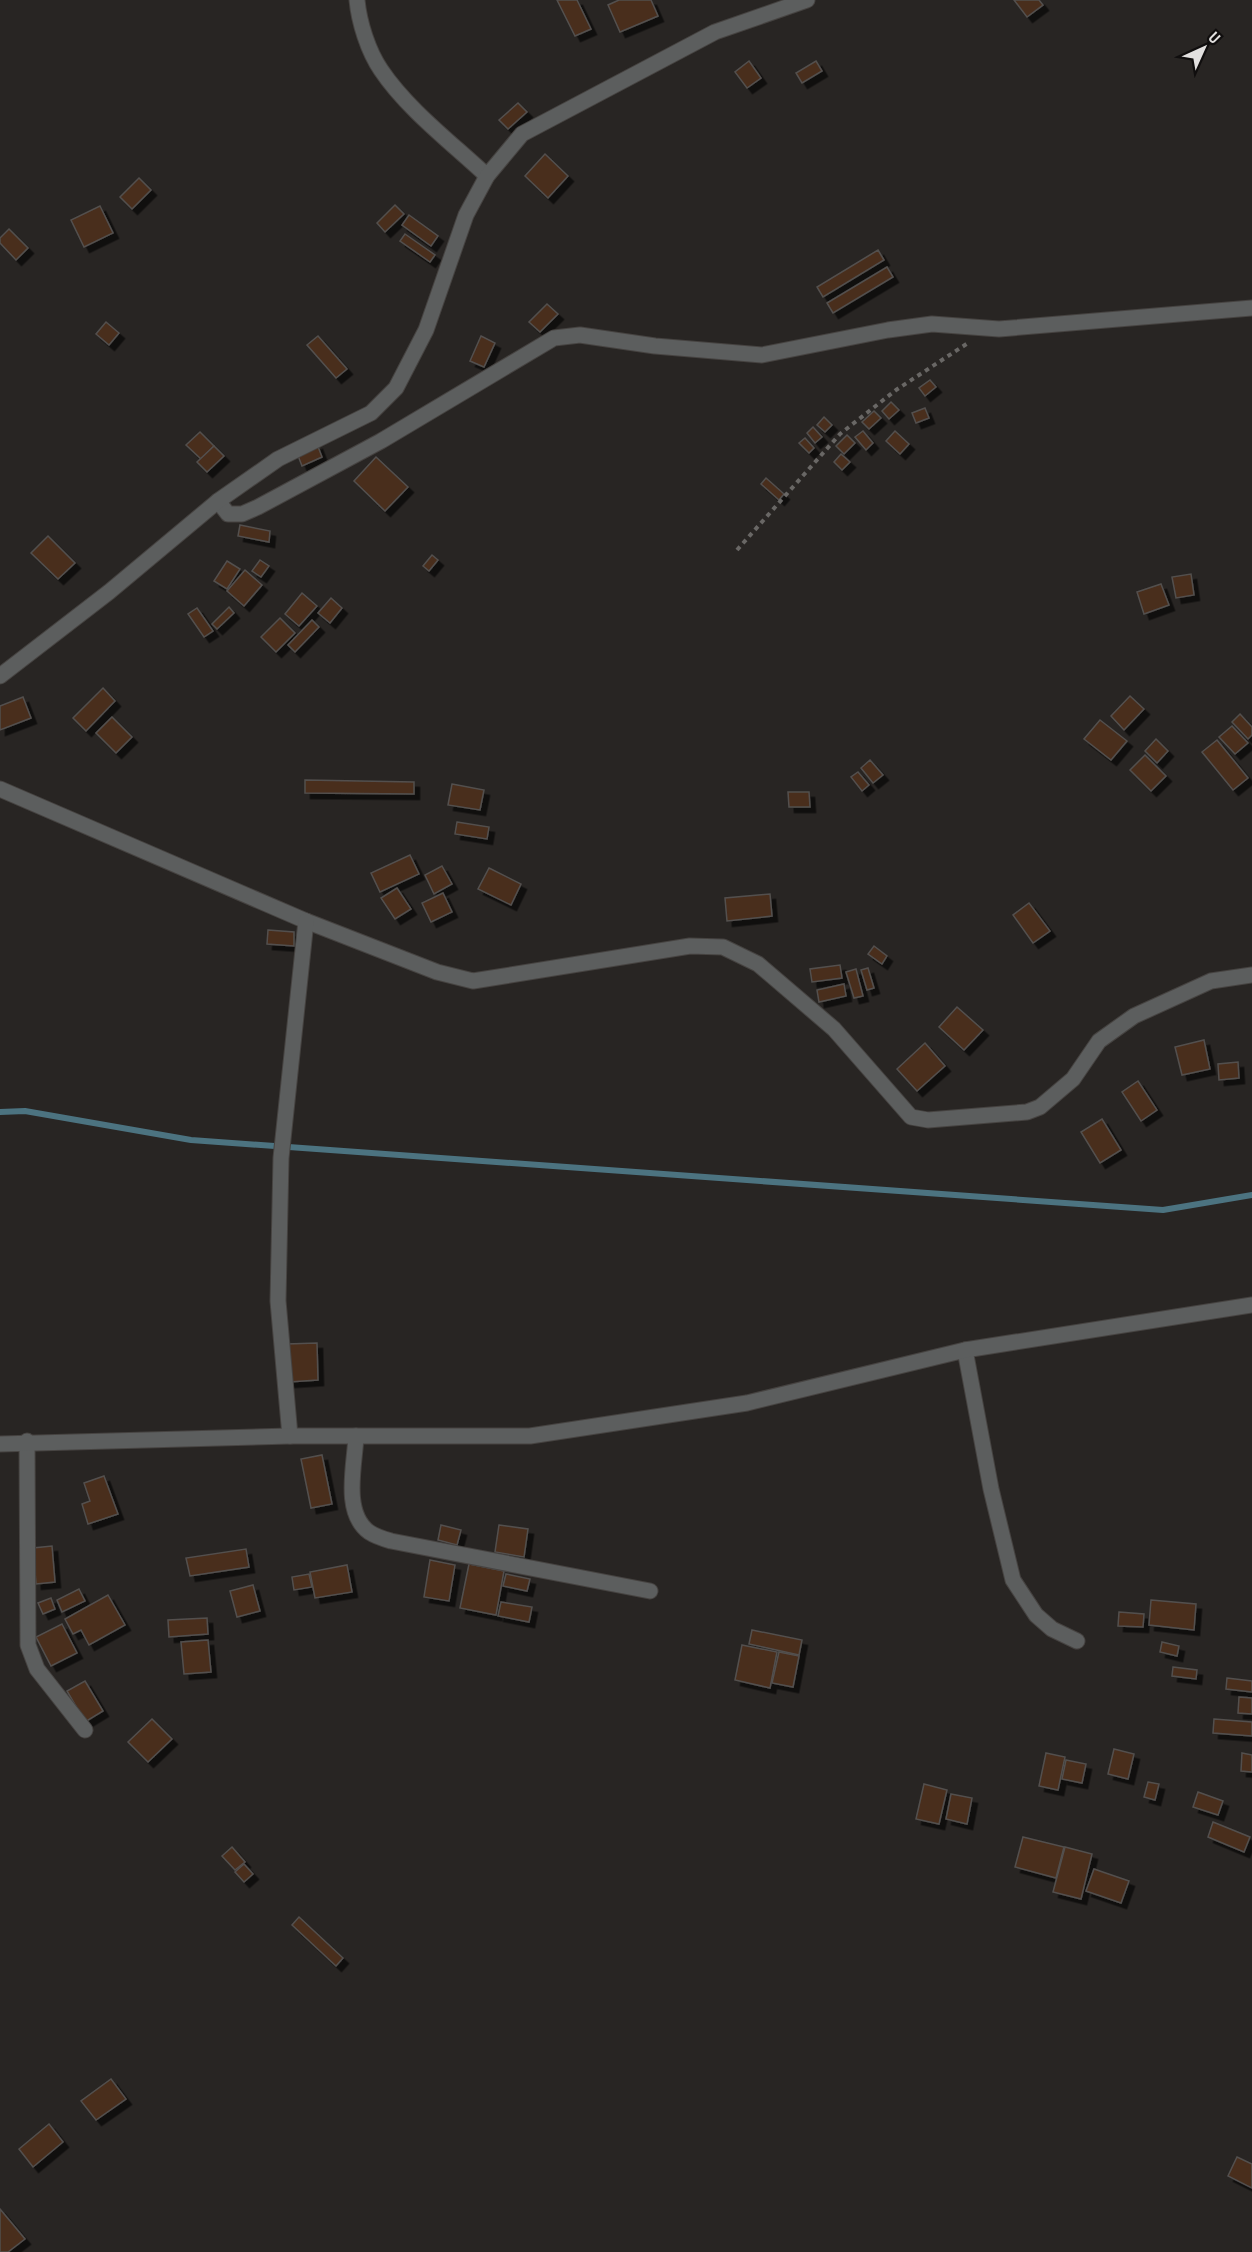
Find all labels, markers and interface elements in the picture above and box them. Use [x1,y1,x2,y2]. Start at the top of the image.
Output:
north arrow [1174,18,1234,78]
text: U [1205,27,1225,47]

